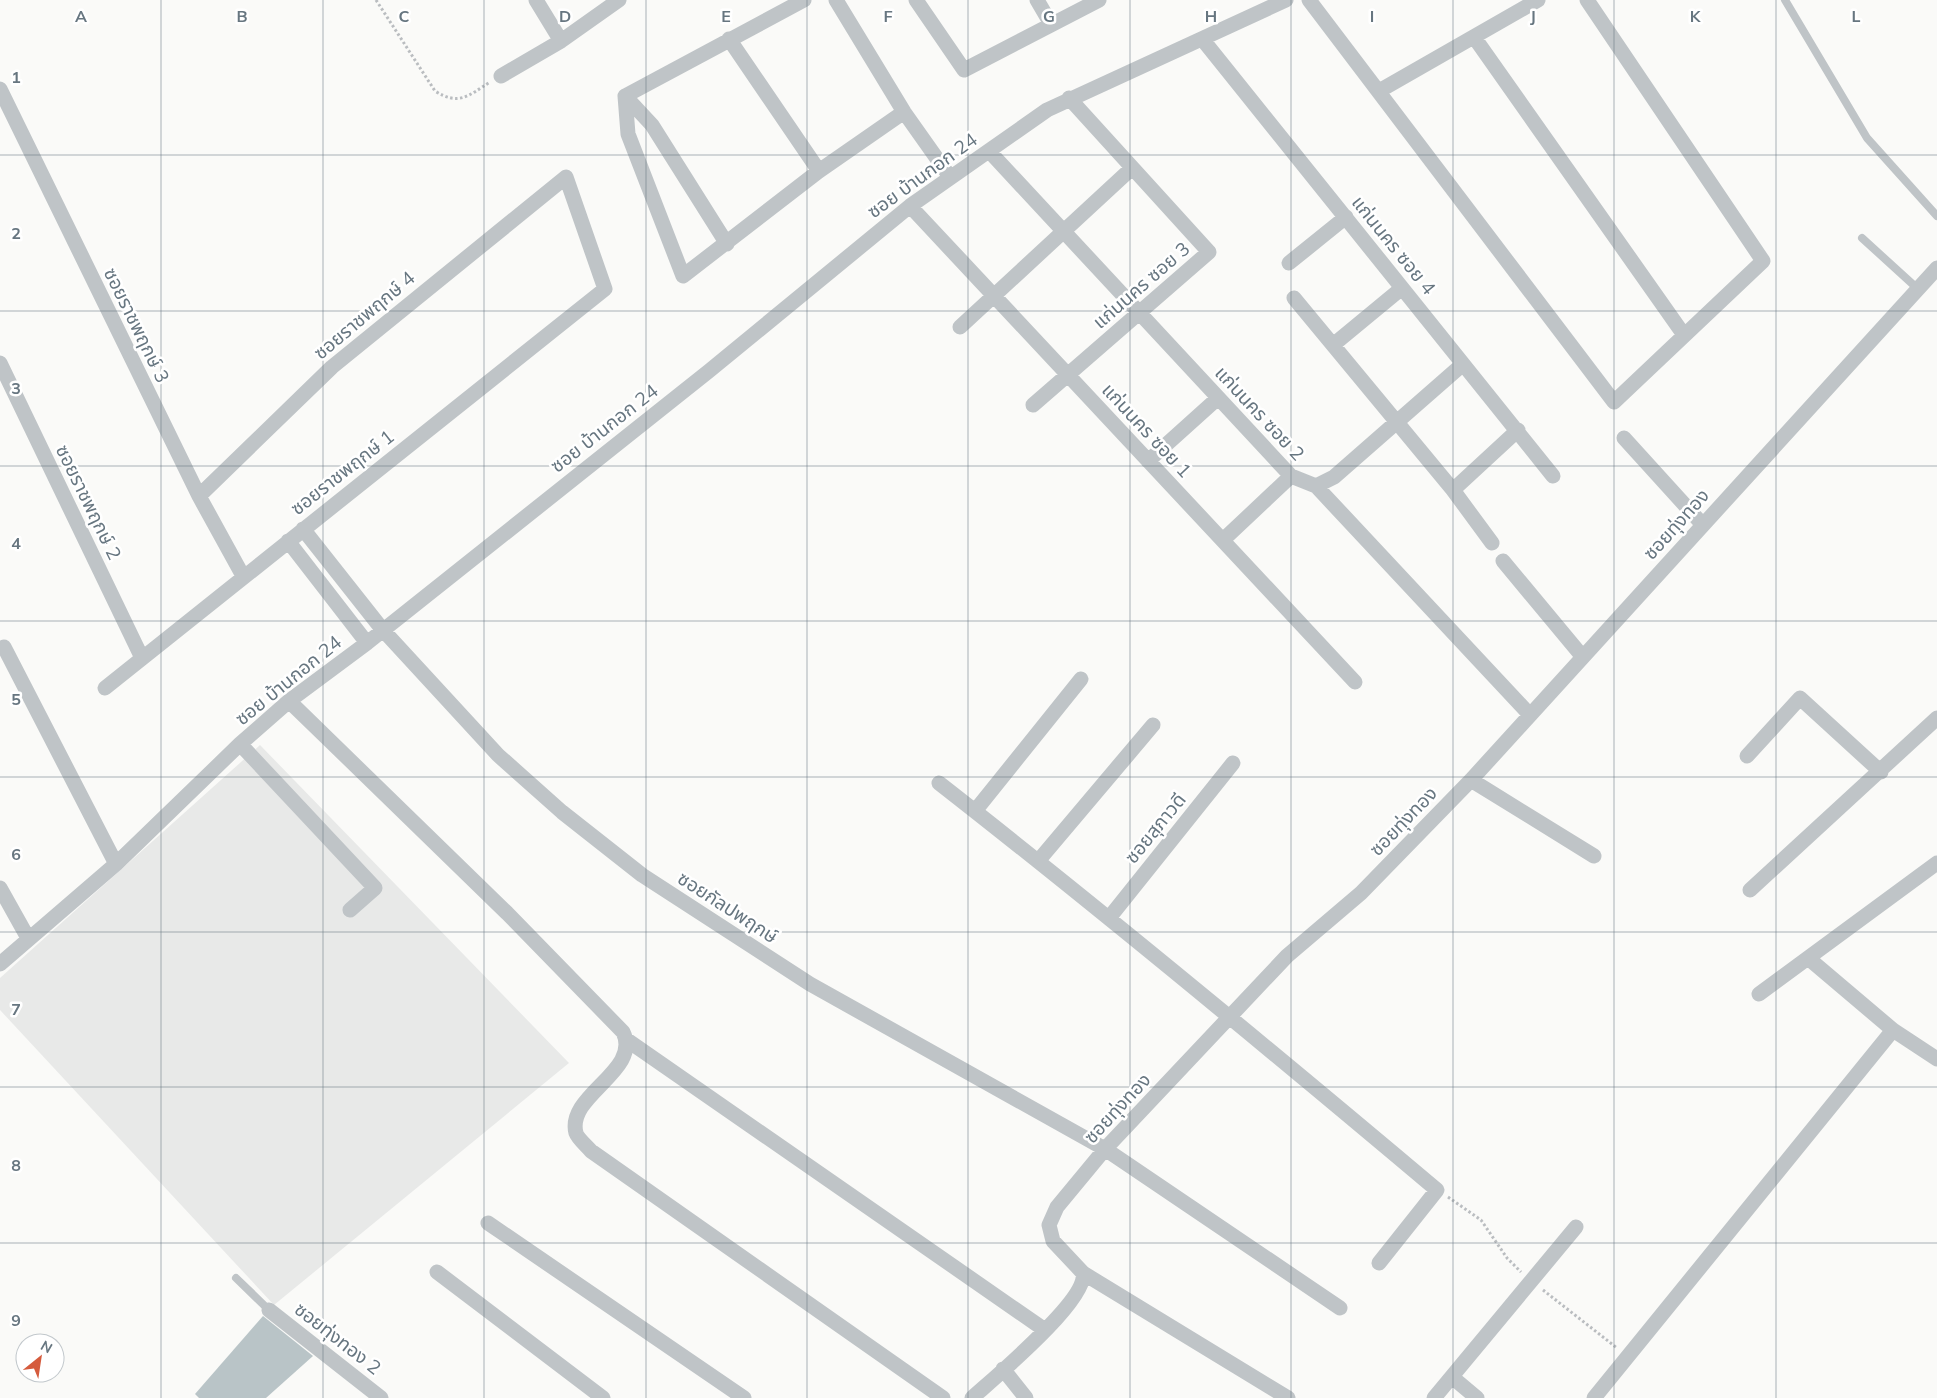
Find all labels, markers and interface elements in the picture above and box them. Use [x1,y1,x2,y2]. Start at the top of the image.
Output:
text: A [75,6,87,26]
text: B [236,6,248,26]
text: C [399,6,410,26]
text: D [559,6,571,26]
text: E [721,6,731,26]
text: F [883,6,893,26]
text: G [1043,6,1055,26]
text: H [1205,6,1217,26]
text: I [1370,6,1374,26]
text: J [1530,6,1536,26]
text: K [1690,6,1702,26]
text: L [1852,6,1861,26]
text: 1 [11,67,21,87]
street label: ซอย บ้านกอก 24 [862,127,982,223]
street label: แก่นนคร ซอย 4 [1347,191,1441,299]
text: 2 [11,223,21,243]
street label: แก่นนคร ซอย 3 [1088,236,1194,334]
street label: ซอยราชพฤกษ์ 3 [99,264,175,386]
street label: ซอยราชพฤกษ์ 4 [308,266,420,364]
street label: แก่นนคร ซอย 2 [1210,361,1310,465]
text: 3 [11,378,21,398]
street label: แก่นนคร ซอย 1 [1097,378,1197,482]
street label: ซอย บ้านกอก 24 [545,379,663,477]
street label: ซอยราชพฤกษ์ 1 [285,424,399,520]
street label: ซอยราชพฤกษ์ 2 [51,441,127,563]
street label: ซอยทุ่งทอง [1638,484,1714,564]
text: 4 [11,533,21,553]
street label: ซอย บ้านกอก 24 [230,630,346,730]
text: 5 [11,689,21,709]
street label: ซอยทุ่งทอง [1364,781,1442,861]
street label: ซอยสุภาวดี [1119,788,1191,868]
text: 6 [11,844,21,864]
street label: ซอยกัลปพฤกษ์ [673,866,783,948]
text: 7 [11,999,21,1019]
street label: ซอยทุ่งทอง [1078,1068,1156,1148]
text: 8 [11,1155,21,1175]
street label: ซอยทุ่งทอง 2 [290,1297,386,1379]
text: 9 [11,1310,21,1330]
north arrow [15,1333,65,1383]
text: N [37,1336,56,1357]

